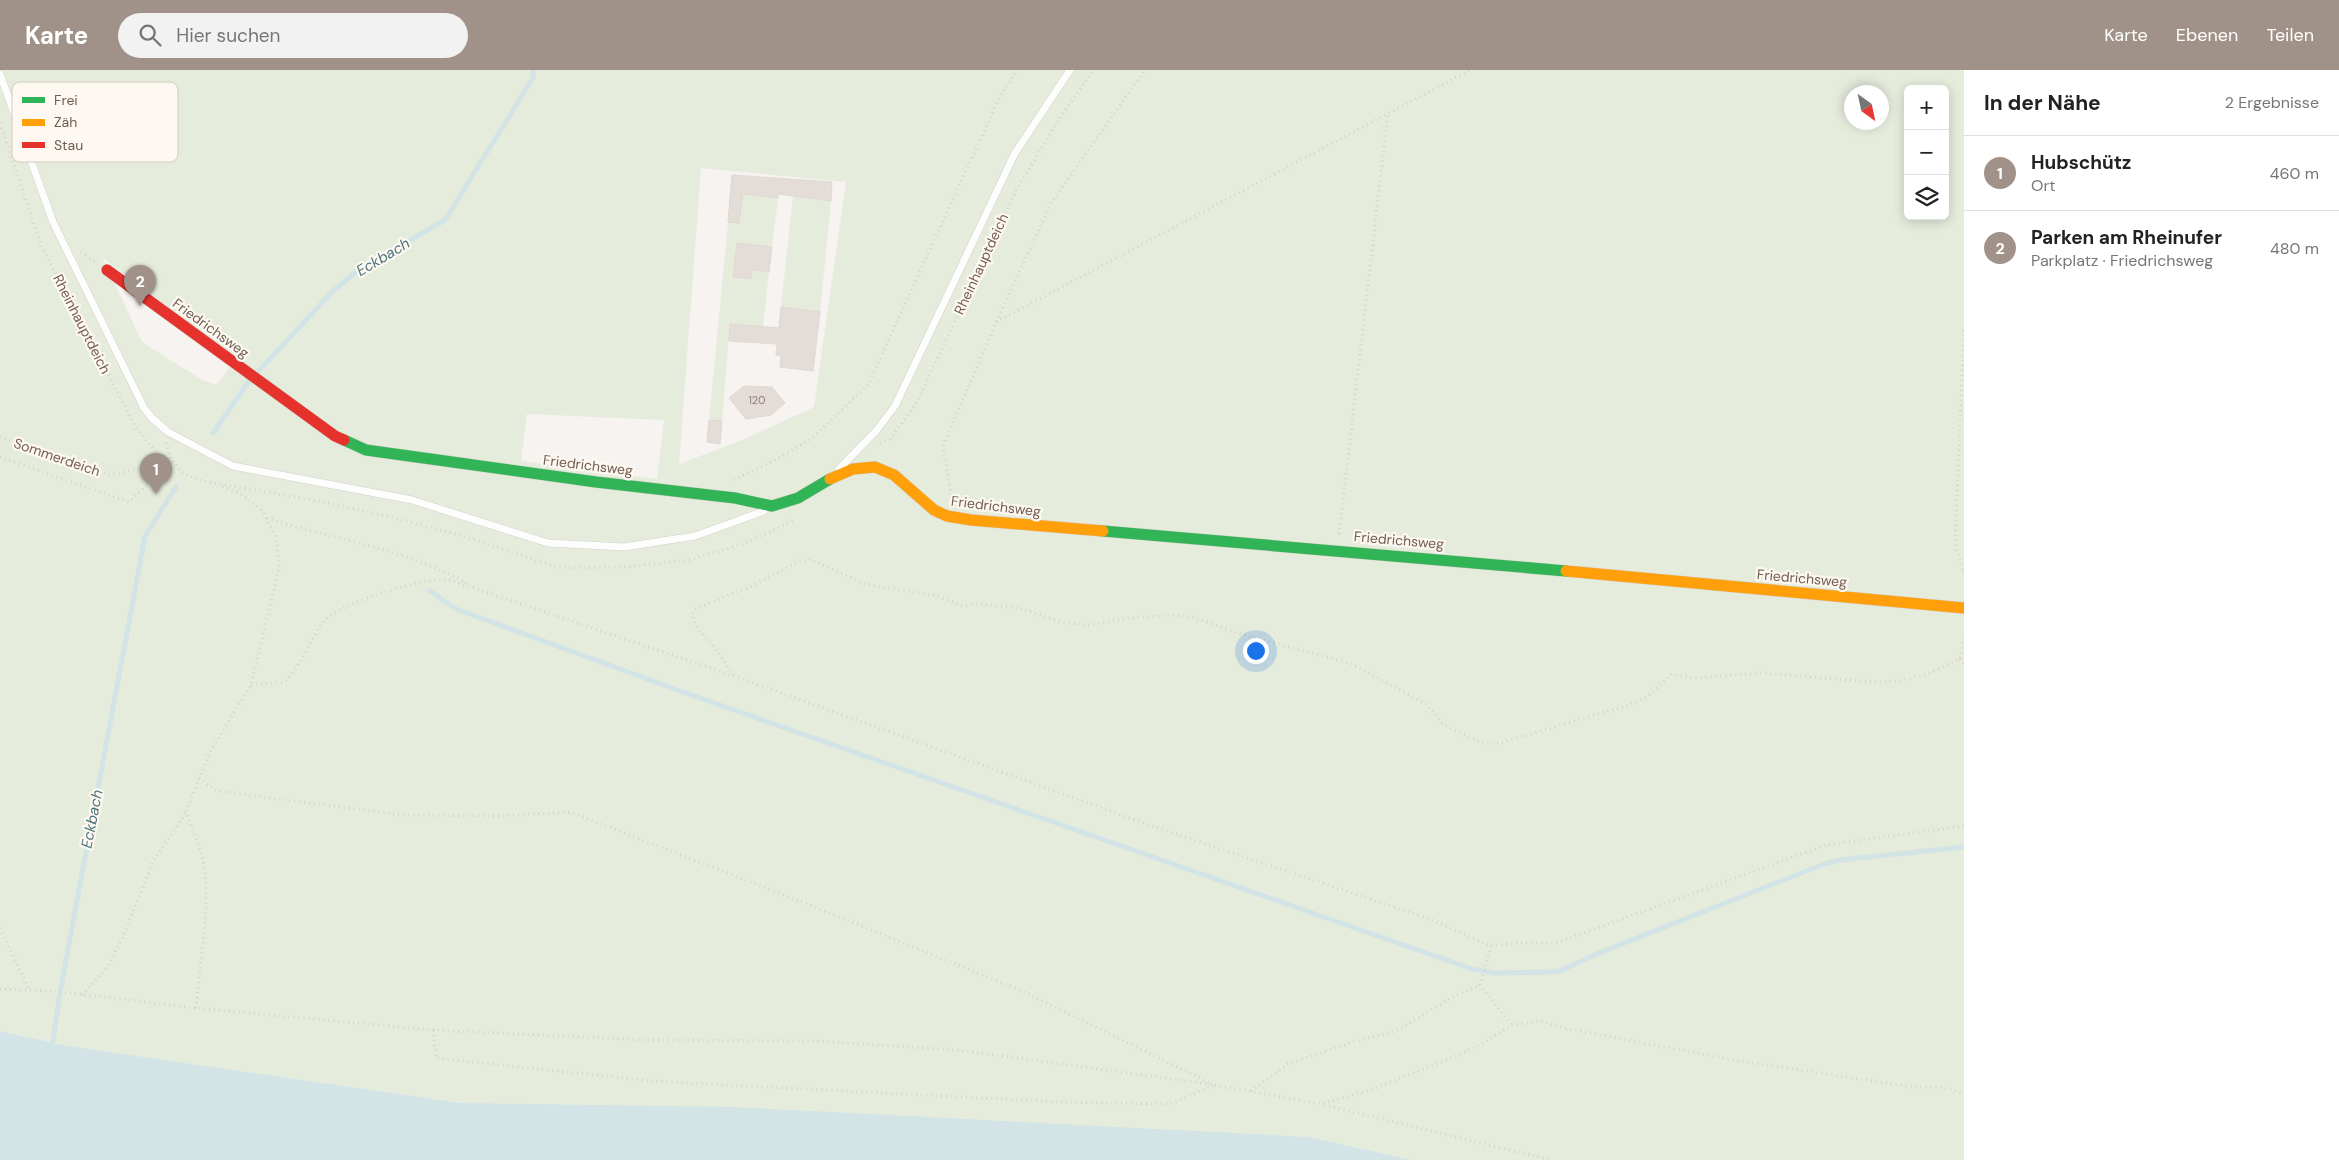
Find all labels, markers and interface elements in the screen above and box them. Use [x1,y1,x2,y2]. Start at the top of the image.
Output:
search box [118,13,468,58]
text: Karte [25,20,88,51]
icon: search [136,21,164,49]
text: Hier suchen [176,23,281,48]
text: Karte [2104,23,2148,47]
text: Ebenen [2176,23,2238,47]
text: Teilen [2266,23,2314,47]
legend [12,82,178,162]
north arrow [1844,85,1889,130]
map controls [1904,85,1949,220]
button: + [1904,85,1949,130]
text: In der Nähe [1984,89,2101,117]
text: Frei [54,91,78,109]
text: 2 Ergebnisse [2225,92,2319,113]
text: Zäh [54,113,77,131]
button: − [1904,130,1949,175]
text: Stau [54,136,83,154]
text: Hubschütz [2031,150,2131,175]
text: 1 [1997,163,2003,184]
text: 460 m [2270,163,2319,184]
button: layers [1904,175,1949,220]
text: Ort [2031,175,2056,196]
street label: Rheinhauptdeich [950,211,1012,317]
text: Parken am Rheinufer [2031,225,2222,250]
water label: Eckbach [352,233,414,281]
text: 2 [1995,238,2005,259]
text: 480 m [2270,238,2319,259]
text: Parkplatz · Friedrichsweg [2031,250,2213,271]
pin: 2 [124,265,156,306]
street label: Rheinhauptdeich [49,271,115,377]
street label: Friedrichsweg [169,294,253,362]
house number: 120 [748,393,766,407]
street label: Sommerdeich [11,434,103,480]
street label: Friedrichsweg [542,451,634,479]
pin: 1 [140,453,172,494]
street label: Friedrichsweg [950,492,1042,520]
street label: Friedrichsweg [1353,527,1445,553]
street label: Friedrichsweg [1756,565,1848,591]
your location [1243,638,1269,664]
water label: Eckbach [77,788,108,850]

